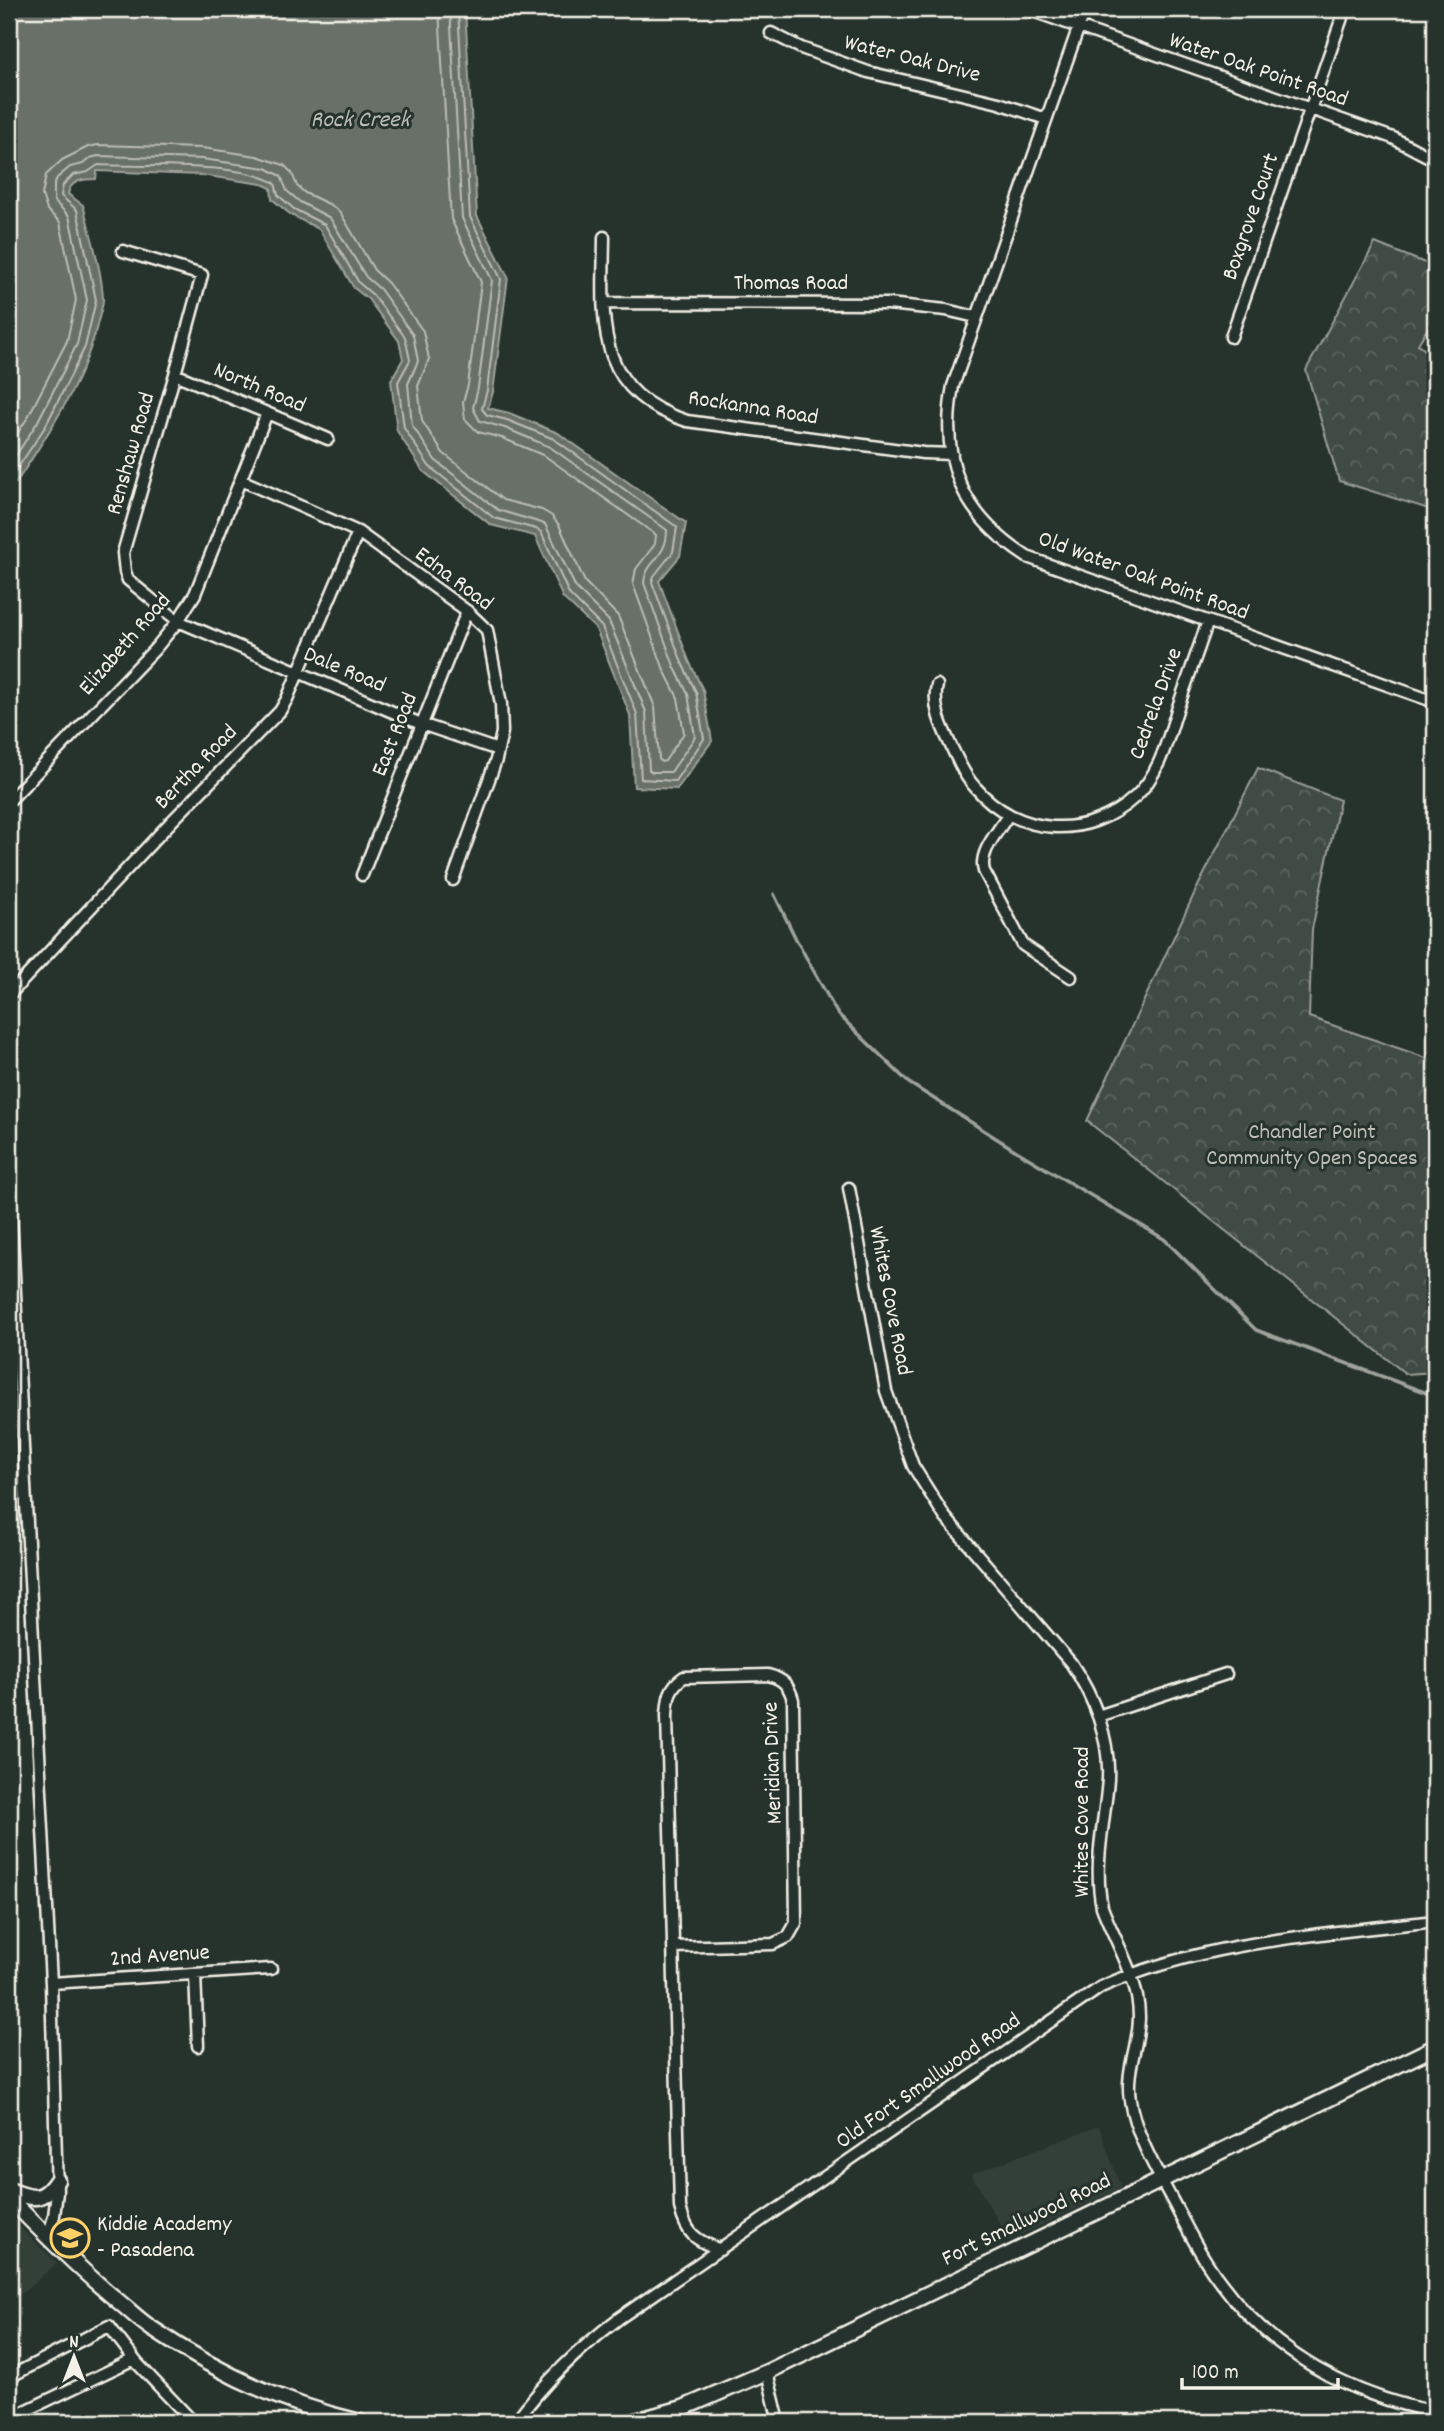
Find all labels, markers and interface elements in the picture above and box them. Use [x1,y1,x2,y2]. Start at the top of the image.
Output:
street label: Water Oak Point Road [1164,25,1352,117]
street label: Water Oak Drive [840,27,984,93]
water label: Rock Creek [310,104,412,138]
street label: Boxgrove Court [1215,149,1289,285]
street label: Thomas Road [734,268,848,301]
street label: North Road [208,355,310,423]
street label: Rockanna Road [686,382,820,436]
street label: Renshaw Road [99,389,165,519]
street label: Old Water Oak Point Road [1033,524,1253,630]
street label: Edna Road [407,539,499,621]
street label: Elizabeth Road [72,586,180,704]
street label: Dale Road [298,639,390,703]
street label: Cedrela Drive [1122,643,1192,765]
street label: East Road [364,688,428,782]
street label: Bertha Road [148,718,246,818]
park label: Chandler Point Community Open Spaces [1206,1117,1418,1176]
street label: Whites Cove Road [858,1224,920,1378]
street label: Meridian Drive [755,1701,793,1825]
street label: Whites Cove Road [1067,1746,1100,1898]
street label: 2nd Avenue [109,1937,211,1977]
street label: Old Fort Smallwood Road [830,2006,1028,2158]
street label: Fort Smallwood Road [937,2166,1117,2276]
place label: Kiddie Academy - Pasadena [97,2209,232,2268]
school or university icon: Kiddie Academy - Pasadena [49,2217,91,2259]
north arrow [38,2322,108,2392]
text: N [69,2330,79,2357]
scale bar [1182,2347,1337,2391]
text: 100 m [1192,2359,1239,2389]

